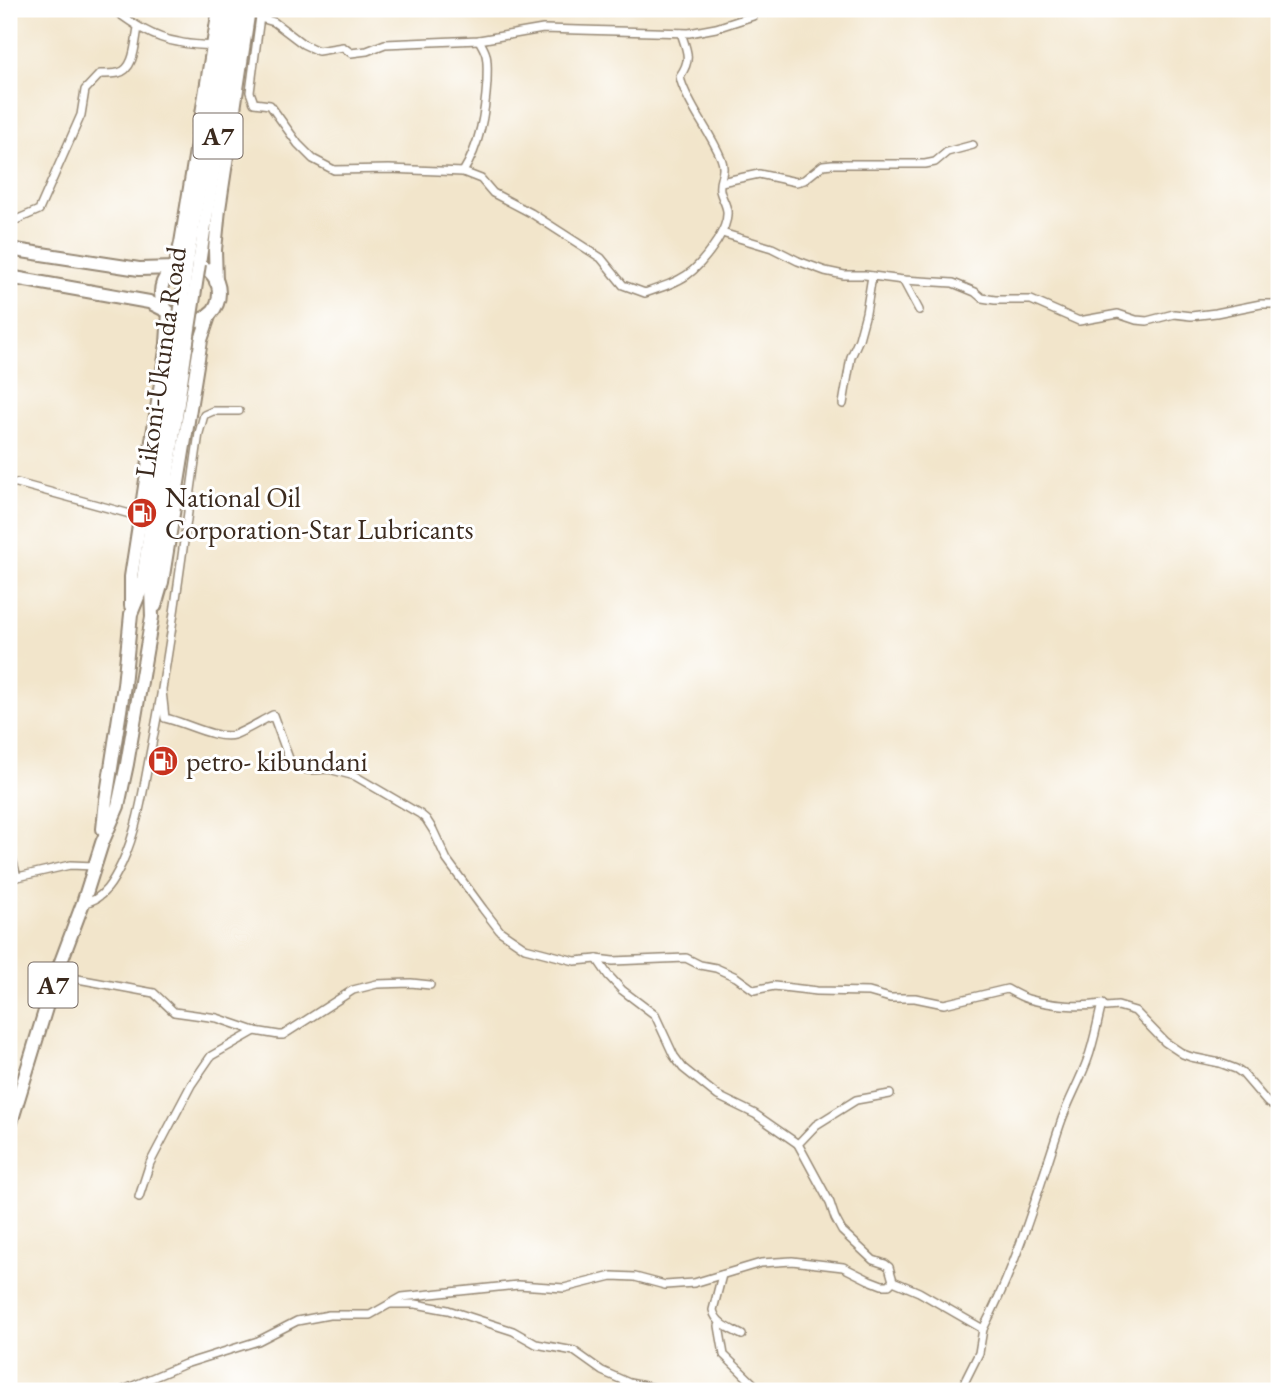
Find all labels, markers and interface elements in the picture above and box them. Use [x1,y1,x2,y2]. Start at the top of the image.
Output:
road number: A7 [194,113,242,158]
street label: Likoni-Ukunda Road [126,244,194,480]
place label: National Oil Corporation-Star Lubricants [165,479,473,547]
fuel station icon: National Oil Corporation-Star Lubricants [125,496,159,530]
place label: petro- kibundani [186,743,368,779]
fuel station icon: petro- kibundani [146,744,180,778]
road number: A7 [28,962,78,1008]

